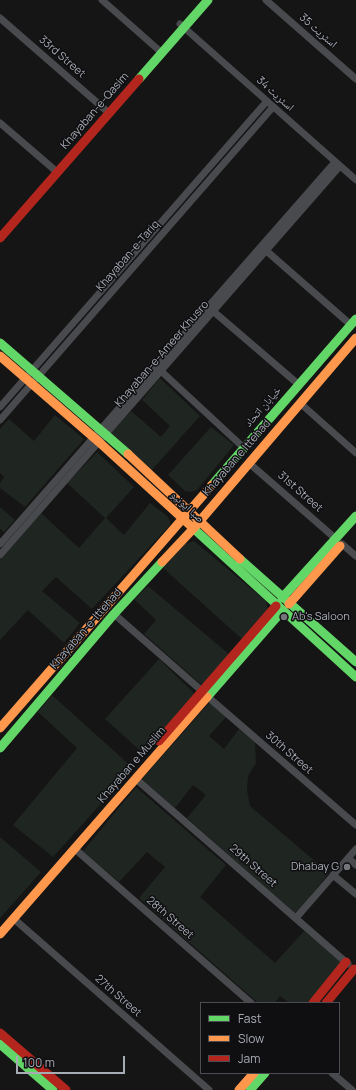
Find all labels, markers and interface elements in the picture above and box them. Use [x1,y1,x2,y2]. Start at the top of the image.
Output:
street label: اسٹریٹ 35 [296,11,340,51]
street label: 33rd Street [36,33,88,81]
street label: Khayaban-e-Qasim [58,70,132,152]
street label: اسٹریٹ 34 [254,74,296,114]
street label: Khayaban-e-Tariq [94,218,162,294]
street label: Khayaban-e-Ameer Khusro [112,298,212,410]
street label: خیابان اتحاد [242,384,284,430]
street label: Khayaban e Ittehad [200,417,274,499]
street label: 31st Street [275,469,325,515]
street label: صبا ایونیو [168,488,206,526]
street label: Khayaban-e-Ittehad [48,586,124,672]
place label: Ab's Saloon [292,610,350,624]
marker: Ab's Saloon [279,612,289,622]
street label: Khayaban e Muslim [95,724,169,806]
street label: 30th Street [263,729,315,777]
street label: 29th Street [227,842,279,890]
place label: Dhabay G [291,860,339,874]
marker: Dhabay G [342,862,352,872]
street label: 28th Street [144,894,196,942]
street label: 27th Street [92,972,144,1020]
legend [200,1002,340,1074]
text: Fast [238,1010,262,1027]
text: Slow [238,1030,264,1047]
scale bar [18,1048,127,1074]
text: Jam [238,1050,260,1067]
text: 100 m [23,1054,55,1071]

